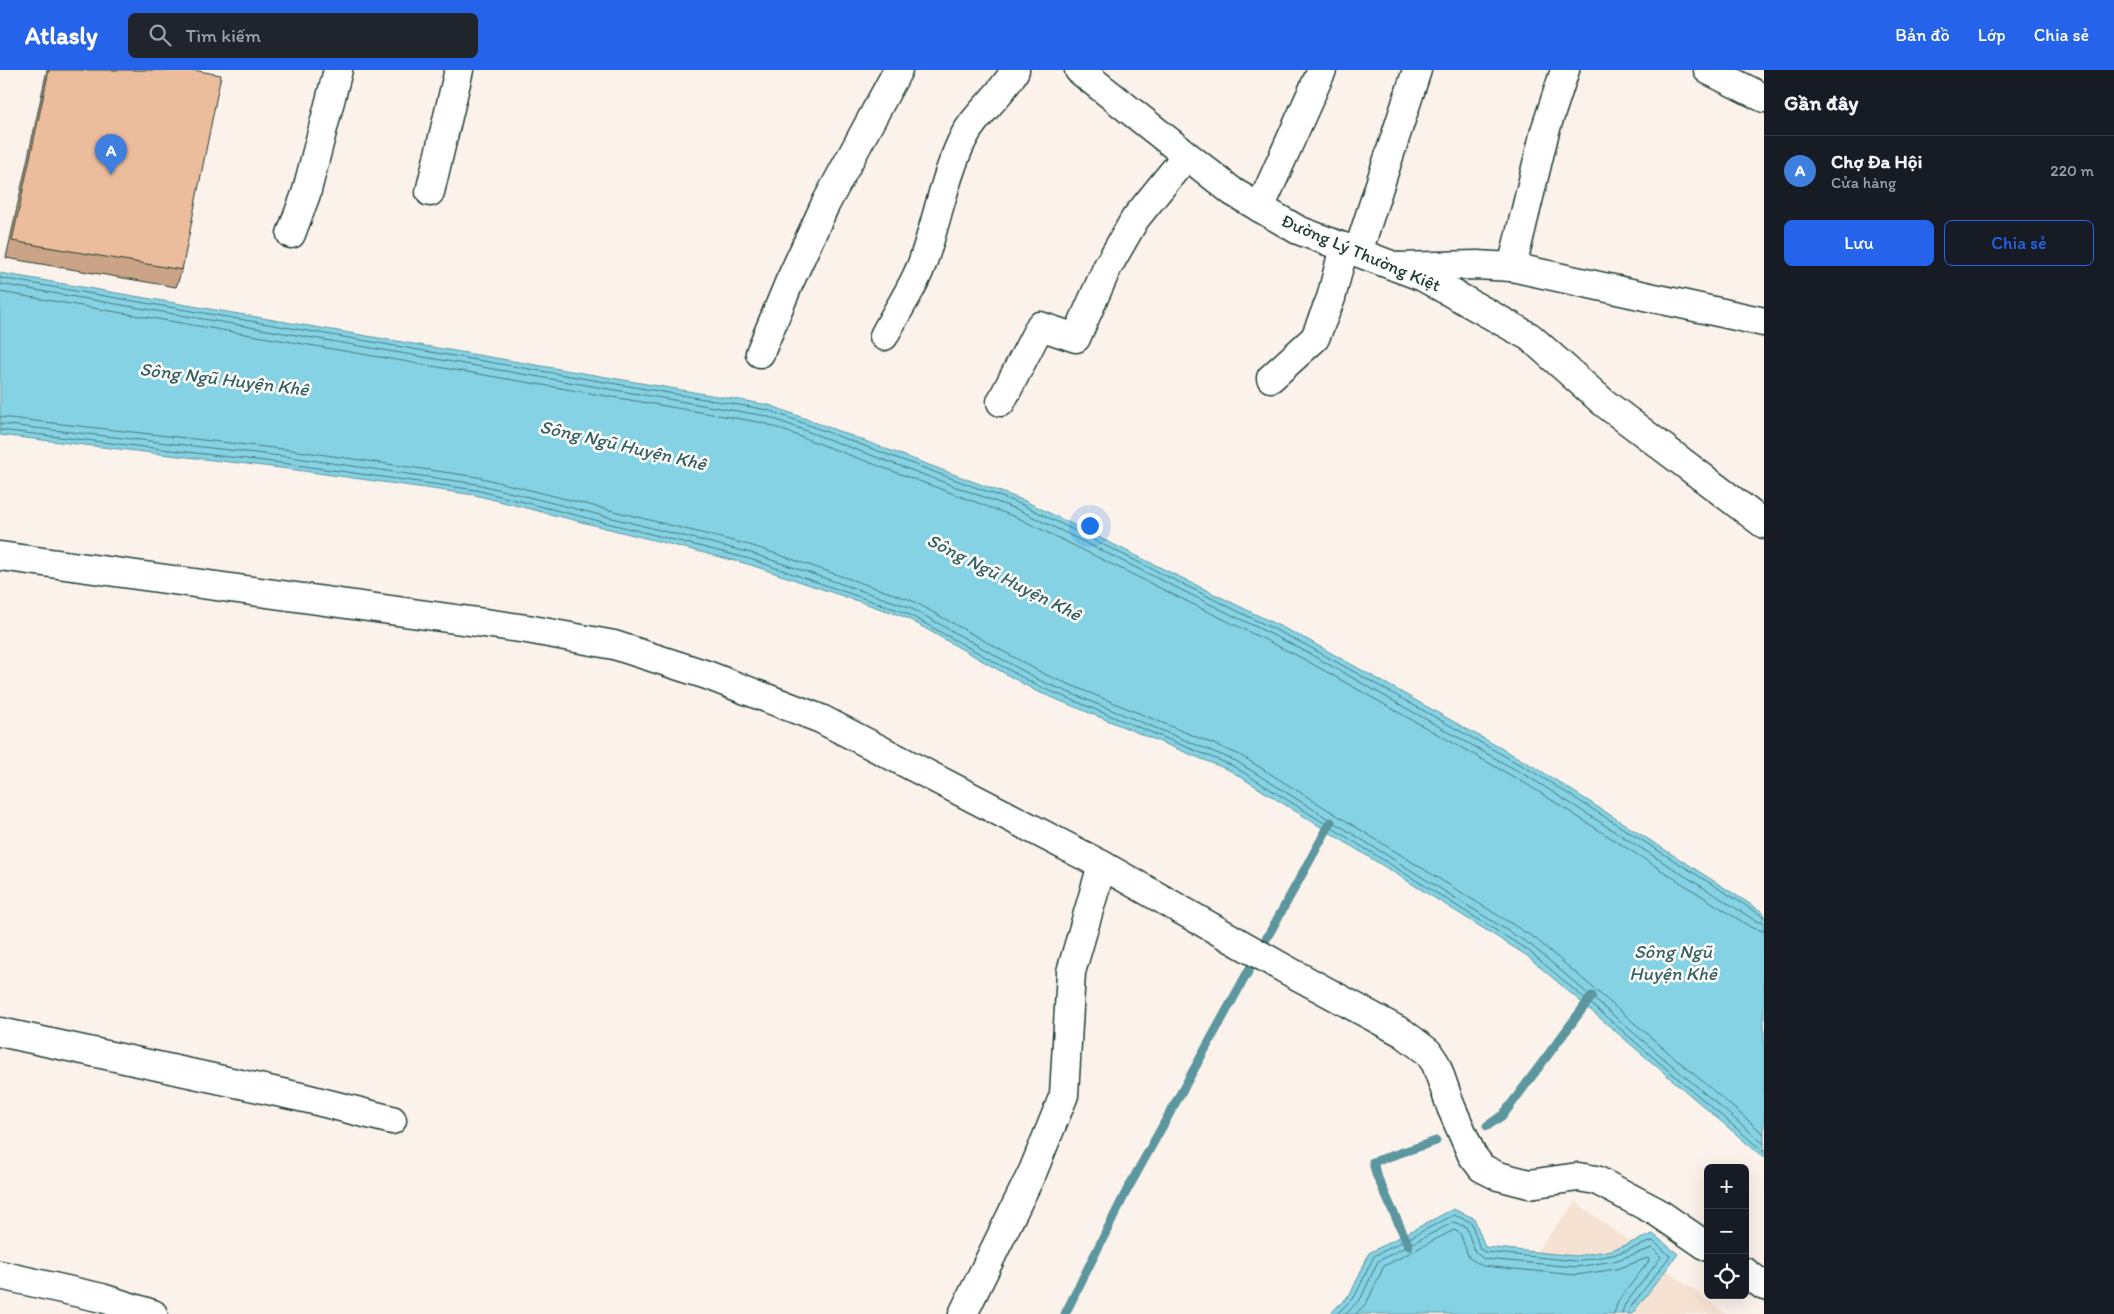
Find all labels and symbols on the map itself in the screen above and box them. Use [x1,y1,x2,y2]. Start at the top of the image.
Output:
pin: A [95,134,127,175]
street label: Đường Lý Thường Kiệt [1278,209,1444,297]
water label: Sông Ngũ Huyện Khê [138,357,312,401]
water label: Sông Ngũ Huyện Khê [538,415,710,476]
your location [1077,513,1103,539]
water label: Sông Ngũ Huyện Khê [923,528,1087,627]
water label: Sông Ngũ Huyện Khê [1629,940,1719,985]

